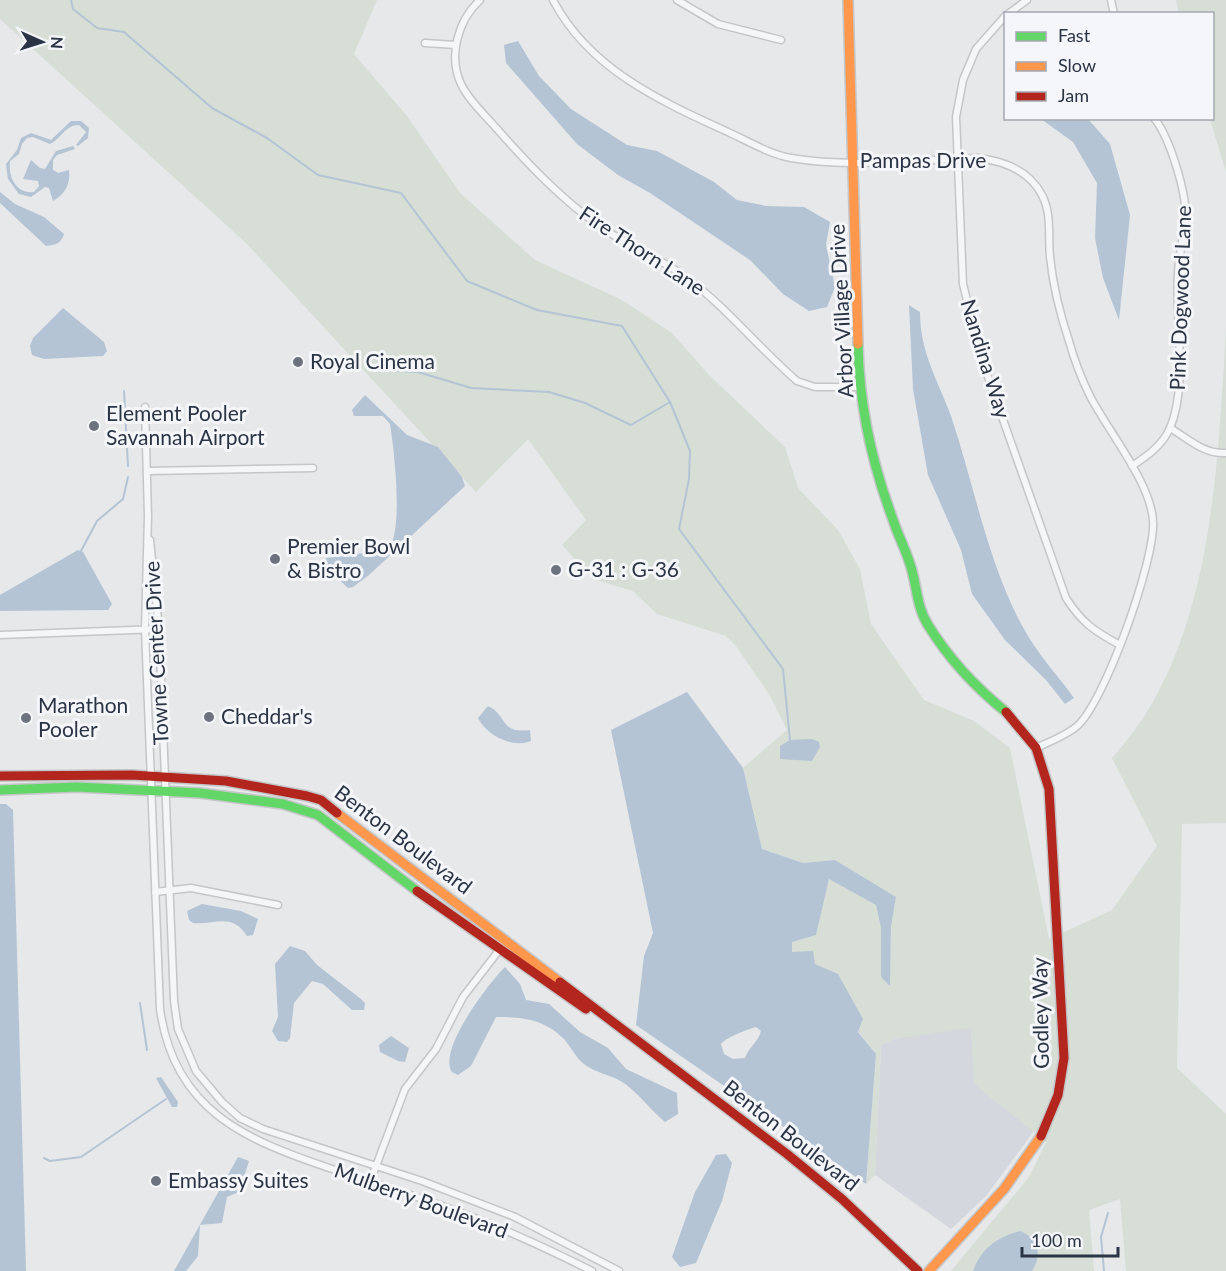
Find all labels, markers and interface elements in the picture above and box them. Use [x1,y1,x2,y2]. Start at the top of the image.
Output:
north arrow [12,12,72,72]
legend [1004,12,1214,120]
text: Fast [1058,24,1091,46]
text: N [48,36,67,49]
text: Slow [1058,54,1096,76]
text: Jam [1058,84,1089,106]
street label: Pampas Drive [860,147,986,172]
street label: Fire Thorn Lane [575,200,710,300]
street label: Pink Dogwood Lane [1164,205,1195,391]
street label: Arbor Village Drive [823,223,858,399]
street label: Nandina Way [956,296,1016,421]
place label: Royal Cinema [310,348,435,373]
marker: Royal Cinema [291,355,305,369]
place label: Element Pooler Savannah Airport [106,400,265,449]
marker: Element Pooler Savannah Airport [87,419,101,433]
place label: Premier Bowl & Bistro [287,533,410,582]
marker: Premier Bowl & Bistro [268,552,282,566]
place label: G-31 : G-36 [568,556,679,581]
street label: Towne Center Drive [138,561,173,746]
marker: G-31 : G-36 [549,563,563,577]
place label: Marathon Pooler [38,692,128,741]
place label: Cheddar's [221,703,313,728]
marker: Cheddar's [202,710,216,724]
marker: Marathon Pooler [19,711,33,725]
street label: Benton Boulevard [330,779,477,899]
street label: Godley Way [1026,957,1053,1069]
street label: Benton Boulevard [719,1074,865,1196]
street label: Mulberry Boulevard [331,1157,512,1243]
place label: Embassy Suites [168,1167,309,1192]
marker: Embassy Suites [149,1174,163,1188]
scale bar [1022,1220,1118,1258]
text: 100 m [1031,1229,1082,1251]

